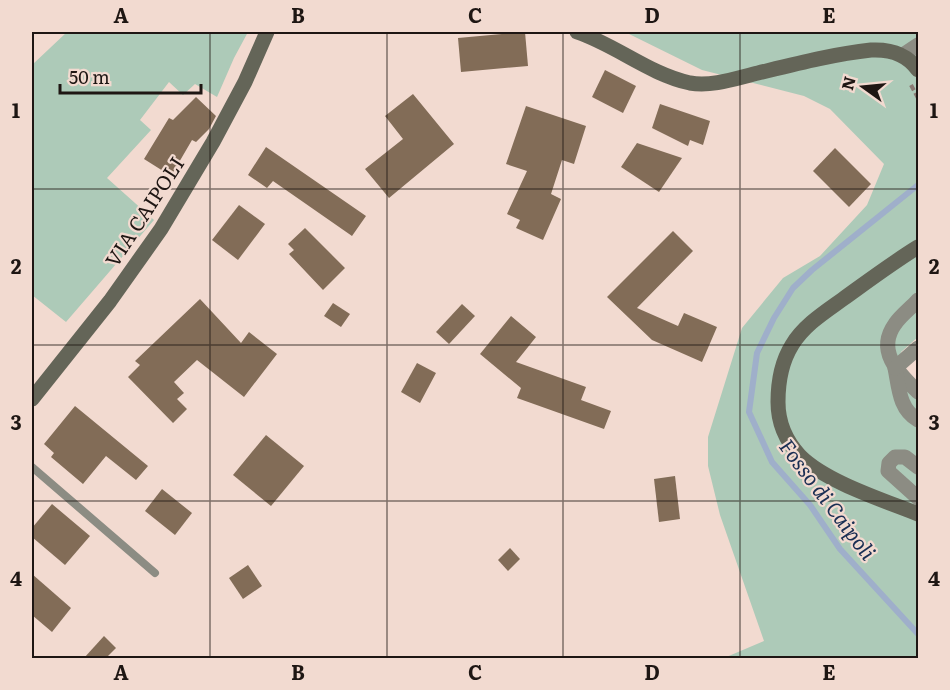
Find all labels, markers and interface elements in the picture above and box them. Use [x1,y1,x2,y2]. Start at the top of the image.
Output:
text: A [113,0,129,29]
text: B [291,0,305,29]
text: C [468,0,482,29]
text: D [644,0,660,29]
text: E [822,0,836,29]
scale bar [60,57,201,95]
north arrow [833,57,893,117]
text: 50 m [69,63,110,90]
text: N [834,73,861,92]
text: 1 [12,94,20,124]
text: 1 [930,94,938,124]
street label: VIA CAIPOLI [96,150,190,272]
text: 2 [11,250,22,280]
text: 2 [929,250,940,280]
text: 3 [10,406,22,436]
text: 3 [928,406,940,436]
water label: Fosso di Caipoli [773,432,885,566]
text: 4 [10,562,22,592]
text: 4 [928,562,940,592]
text: A [113,656,129,686]
text: B [291,656,305,686]
text: C [468,656,482,686]
text: D [644,656,660,686]
text: E [822,656,836,686]

